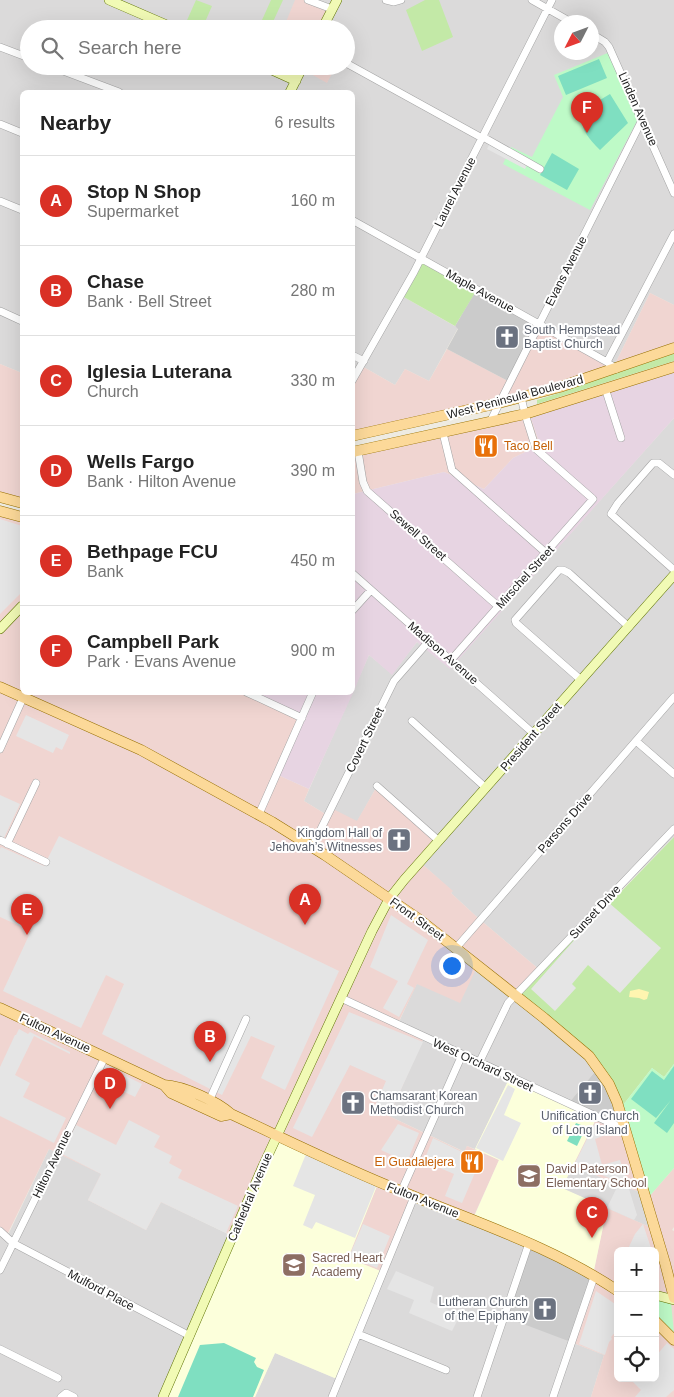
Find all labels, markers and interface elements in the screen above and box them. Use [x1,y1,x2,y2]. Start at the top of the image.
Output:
north arrow [554,15,599,60]
search box [20,20,355,75]
icon: search [38,34,66,62]
text: Search here [78,37,182,58]
street label: Linden Avenue [615,70,661,148]
pin: F [571,92,603,133]
text: Nearby [40,111,111,134]
text: 6 results [275,114,335,131]
street label: Laurel Avenue [431,154,479,229]
text: Stop N Shop [87,181,201,202]
text: A [50,192,62,209]
text: 160 m [291,192,335,209]
text: Supermarket [87,203,179,220]
street label: Evans Avenue [542,233,590,308]
street label: Maple Avenue [443,266,517,316]
text: Chase [87,271,144,292]
text: B [50,282,62,299]
text: 280 m [291,282,335,299]
text: Bank · Bell Street [87,293,212,310]
place label: South Hempstead Baptist Church [524,323,620,351]
church icon: South Hempstead Baptist Church [494,324,520,350]
text: Iglesia Luterana [87,361,232,382]
text: C [50,372,62,389]
text: 330 m [291,372,335,389]
street label: West Peninsula Boulevard [445,372,585,422]
text: Church [87,383,139,400]
restaurant icon: Taco Bell [473,433,499,459]
place label: Taco Bell [504,439,553,453]
text: Wells Fargo [87,451,194,472]
text: D [50,462,62,479]
text: 390 m [291,462,335,479]
text: Bank · Hilton Avenue [87,473,236,490]
street label: Sewell Street [387,507,450,564]
text: Bethpage FCU [87,541,218,562]
street label: Mirschel Street [493,542,557,611]
text: E [51,552,61,569]
text: 450 m [291,552,335,569]
text: Bank [87,563,123,580]
street label: Madison Avenue [405,619,481,688]
text: Campbell Park [87,631,219,652]
text: F [51,642,61,659]
text: 900 m [291,642,335,659]
text: Park · Evans Avenue [87,653,236,670]
street label: President Street [497,699,565,774]
street label: Covert Street [343,705,387,775]
street label: Parsons Drive [535,790,595,856]
place label: Kingdom Hall of Jehovah’s Witnesses [270,826,383,854]
church icon: Kingdom Hall of Jehovah’s Witnesses [386,827,412,853]
street label: Sunset Drive [566,882,624,942]
pin: A [289,884,321,925]
pin: E [11,894,43,935]
street label: Front Street [387,895,447,944]
your location [439,953,465,979]
street label: Fulton Avenue [17,1010,93,1056]
pin: B [194,1021,226,1062]
street label: West Orchard Street [431,1036,536,1095]
pin: D [94,1068,126,1109]
church icon: Unification Church of Long Island [577,1080,603,1106]
place label: Chamsarant Korean Methodist Church [370,1089,477,1117]
church icon: Chamsarant Korean Methodist Church [340,1090,366,1116]
place label: Unification Church of Long Island [541,1109,639,1137]
street label: Hilton Avenue [30,1127,75,1200]
restaurant icon: El Guadalejera [459,1149,485,1175]
street label: Cathedral Avenue [225,1150,275,1244]
place label: El Guadalejera [375,1155,454,1169]
place label: David Paterson Elementary School [546,1162,647,1190]
school or university icon: David Paterson Elementary School [516,1163,542,1189]
street label: Fulton Avenue [385,1179,461,1221]
pin: C [576,1197,608,1238]
map controls [614,1247,659,1382]
button: + [614,1247,659,1292]
place label: Sacred Heart Academy [312,1251,383,1279]
school or university icon: Sacred Heart Academy [281,1252,307,1278]
street label: Mulford Place [65,1267,137,1314]
button: − [614,1292,659,1337]
place label: Lutheran Church of the Epiphany [439,1295,528,1323]
church icon: Lutheran Church of the Epiphany [532,1296,558,1322]
button: locate [614,1337,659,1382]

